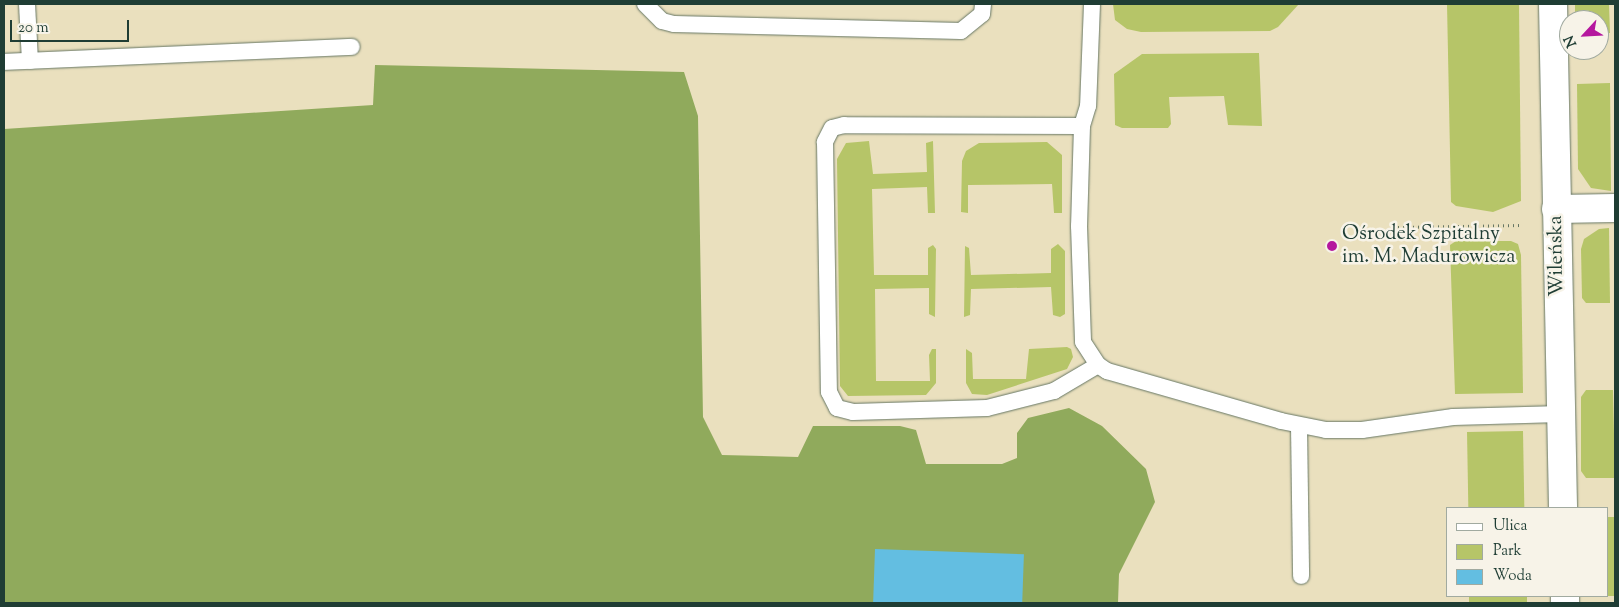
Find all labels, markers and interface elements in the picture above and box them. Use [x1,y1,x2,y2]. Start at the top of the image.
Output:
scale bar [12,10,131,42]
north arrow [1559,10,1609,60]
text: 20 m [18,18,49,39]
text: N [1560,32,1583,50]
street label: Wileńska [1544,215,1570,297]
place label: Ośrodek Szpitalny im. M. Madurowicza [1342,223,1515,270]
marker: Ośrodek Szpitalny im. M. Madurowicza [1326,240,1338,252]
legend [1446,507,1609,597]
text: Ulica [1493,516,1527,537]
text: Park [1493,541,1522,562]
text: Woda [1493,566,1532,587]

